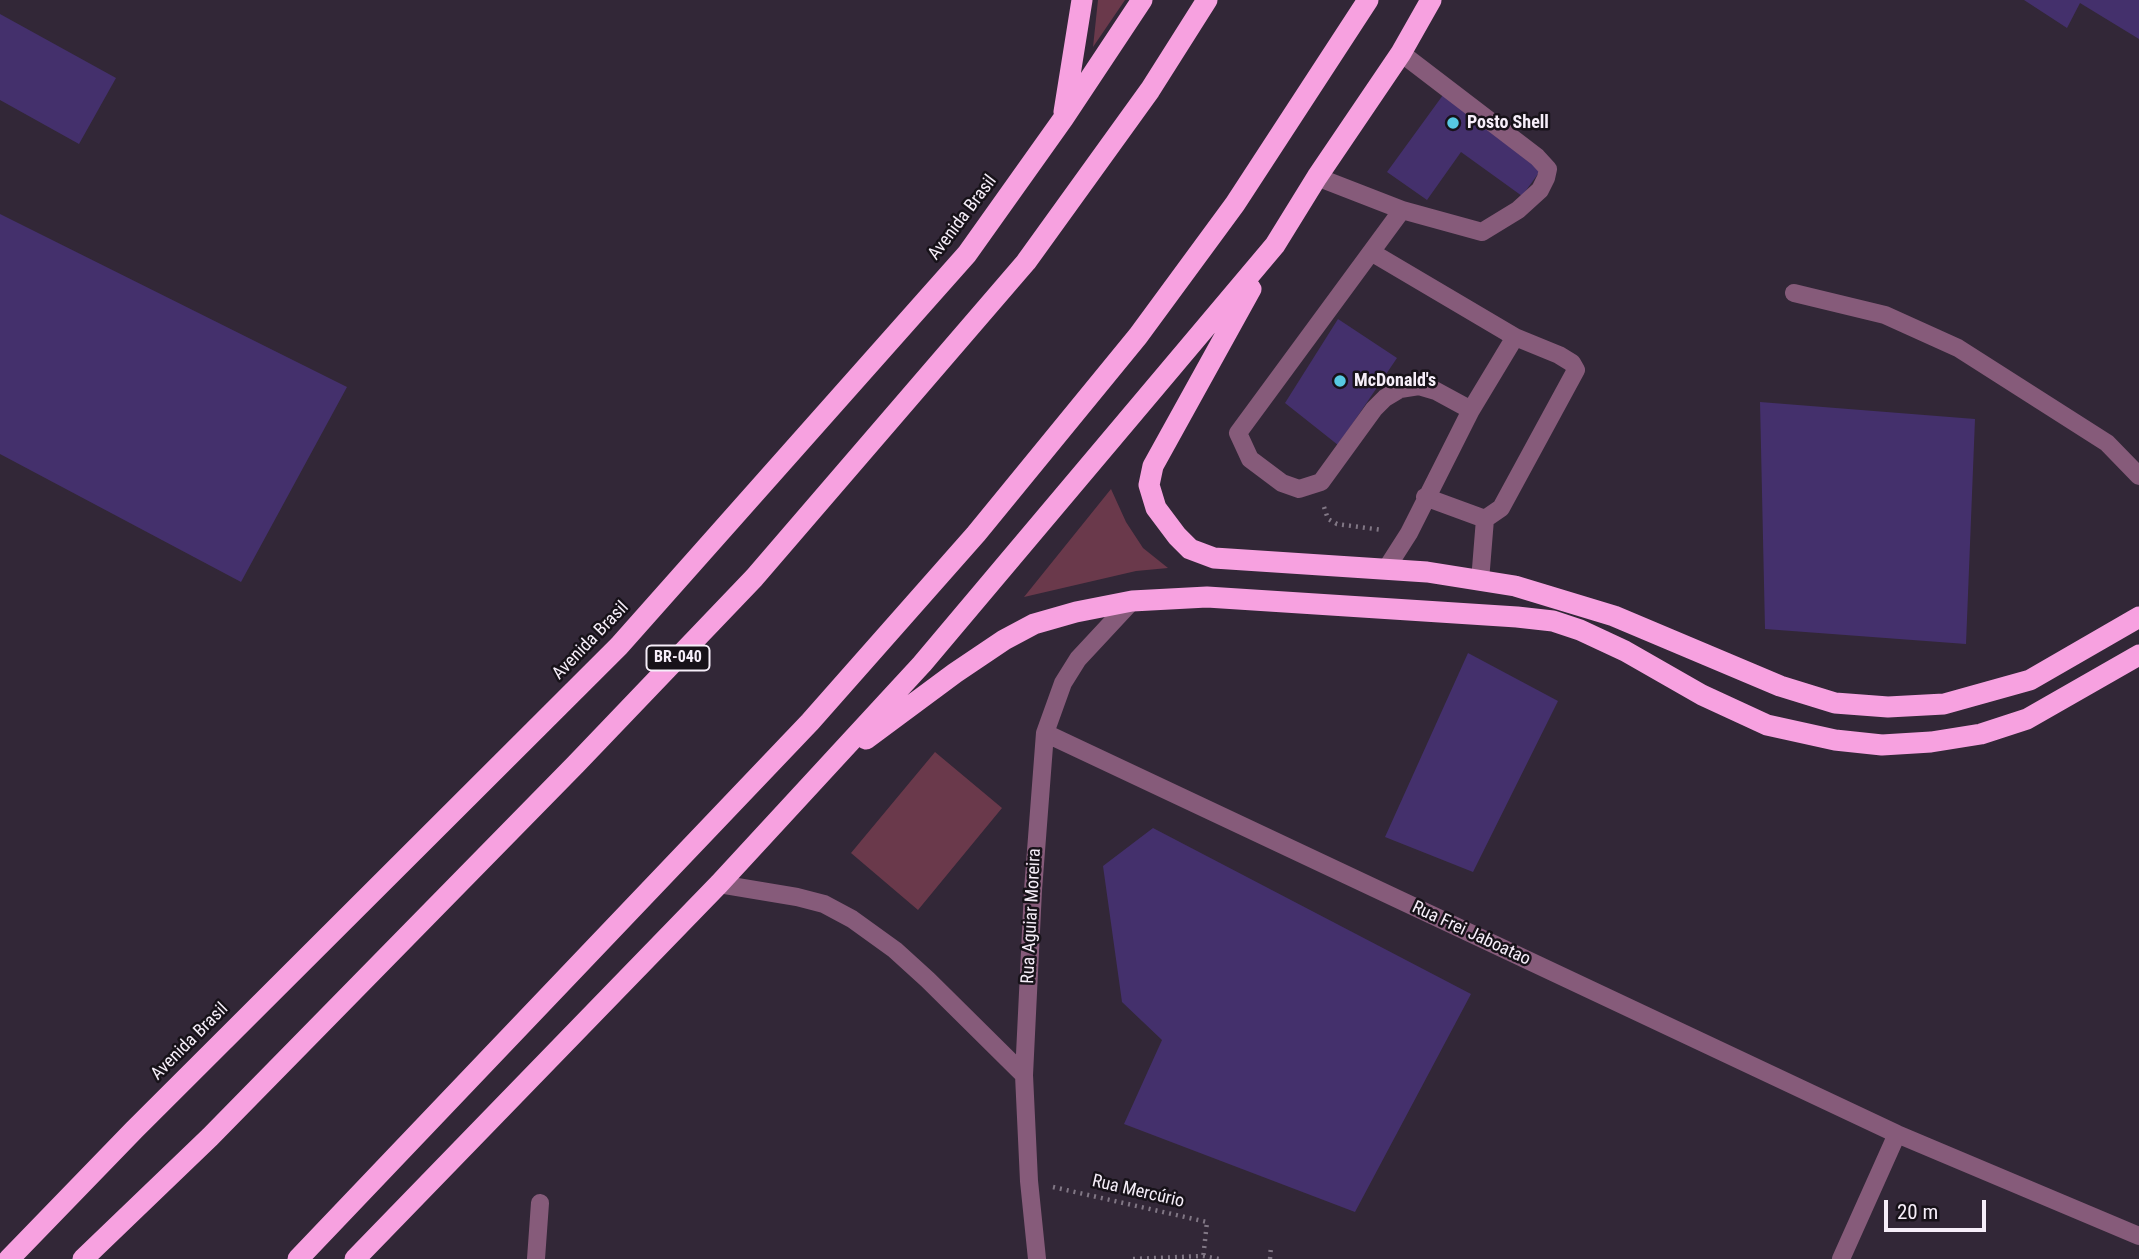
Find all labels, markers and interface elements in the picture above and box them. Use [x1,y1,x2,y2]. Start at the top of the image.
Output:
place label: Posto Shell [1467,112,1549,134]
marker: Posto Shell [1445,115,1461,131]
street label: Avenida Brasil [924,171,1002,265]
place label: McDonald's [1354,370,1436,392]
marker: McDonald's [1332,373,1348,389]
street label: Avenida Brasil [548,597,634,685]
road number: BR-040 [646,646,710,670]
street label: Rua Aguiar Moreira [1018,848,1046,984]
street label: Rua Frei Jaboatao [1408,897,1534,971]
street label: Avenida Brasil [147,999,233,1085]
street label: Rua Mercúrio [1090,1171,1186,1213]
scale bar [1887,1186,1988,1230]
text: 20 m [1897,1200,1938,1224]

